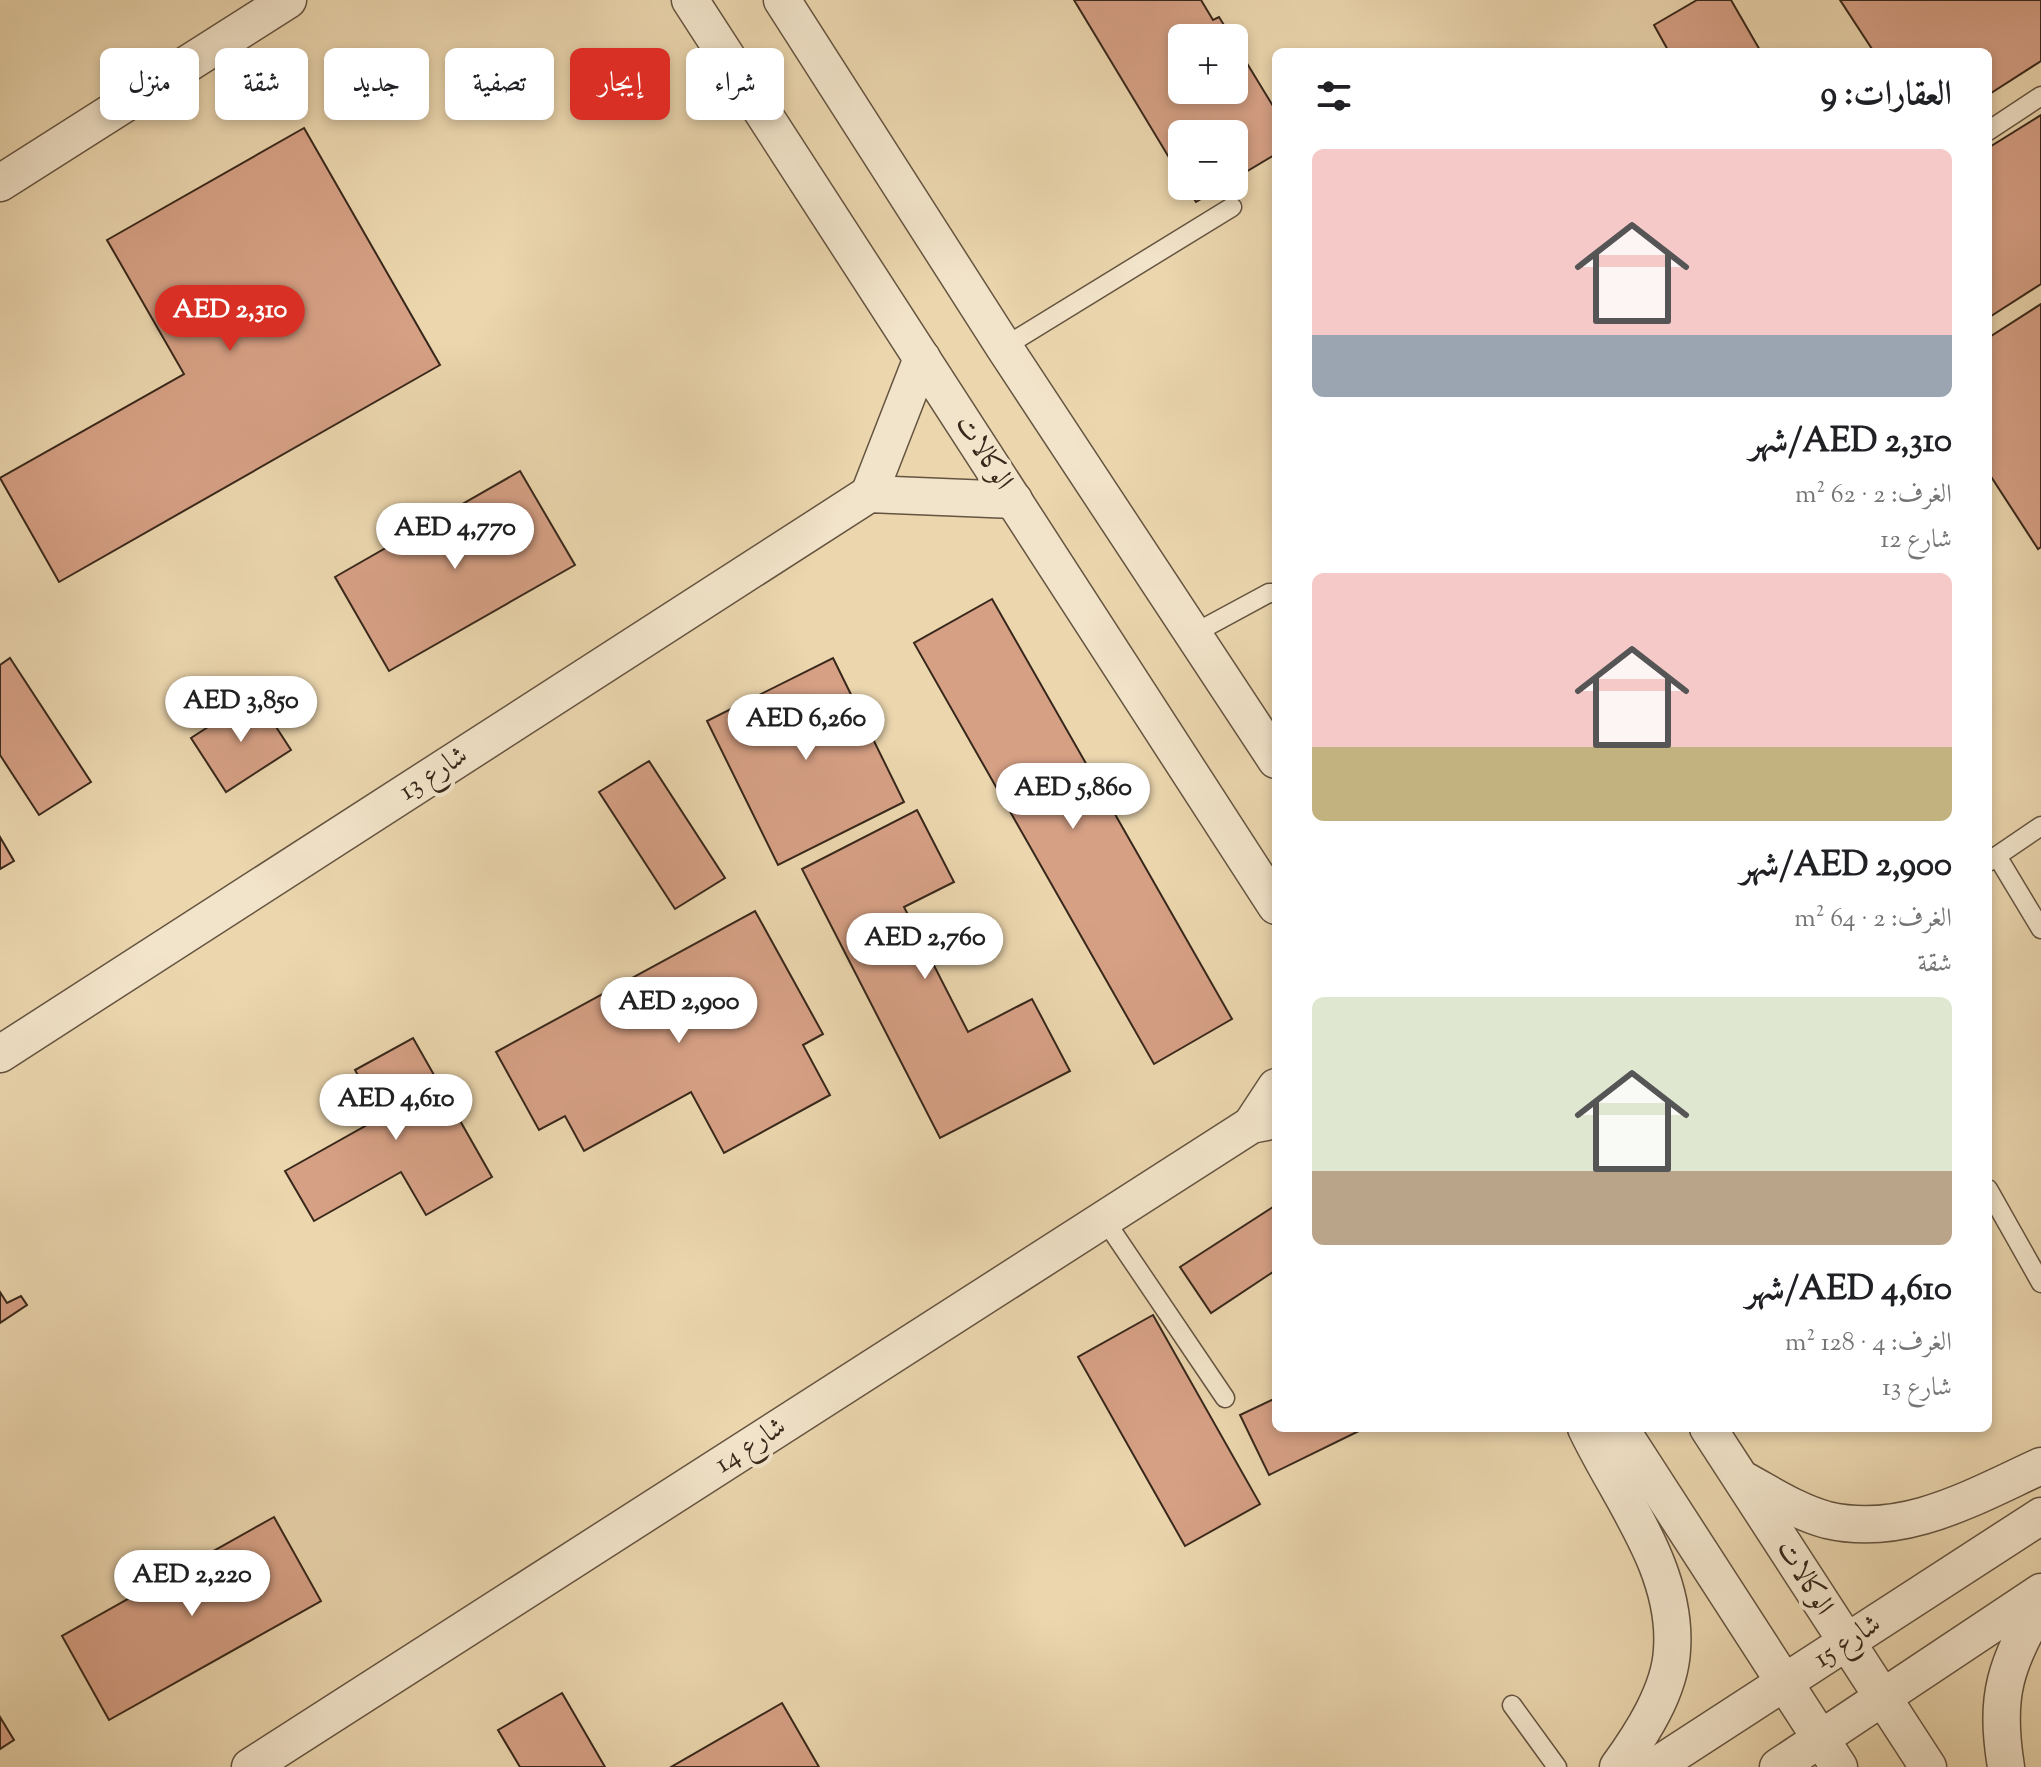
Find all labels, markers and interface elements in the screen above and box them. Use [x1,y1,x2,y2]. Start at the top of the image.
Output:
map controls [1168,24,1248,200]
button: + [1168,24,1248,104]
chip: منزل [100,48,199,120]
chip: شقة [215,48,308,120]
chip: جديد [324,48,429,120]
chip: تصفية [445,48,554,120]
chip: إيجار [570,48,670,120]
chip: شراء [686,48,784,120]
text: العقارات: 9 [1821,71,1952,120]
icon: filters [1312,74,1356,118]
button: − [1168,120,1248,200]
icon: home [1560,201,1704,345]
pin: AED 2,310 [138,285,322,353]
text: AED 2,310 [173,292,287,329]
street label: الوكالات [944,408,1022,498]
text: AED 2,310/شهر [1749,418,1952,467]
text: الغرف: 2 · 62 m² [1795,477,1952,514]
pin: AED 4,770 [363,503,547,571]
text: AED 4,770 [394,510,516,547]
text: شارع 12 [1880,522,1952,559]
icon: home [1560,625,1704,769]
pin: AED 3,850 [149,676,333,744]
text: AED 3,850 [183,683,299,720]
pin: AED 6,260 [714,694,898,762]
text: AED 6,260 [746,701,866,738]
street label: شارع 13 [391,737,477,812]
pin: AED 5,860 [981,763,1165,831]
text: AED 5,860 [1014,770,1132,807]
text: AED 2,900/شهر [1740,842,1952,891]
text: الغرف: 2 · 64 m² [1794,901,1952,938]
pin: AED 2,760 [833,913,1017,981]
text: AED 2,760 [864,920,986,957]
text: شقة [1918,946,1952,983]
pin: AED 2,900 [587,977,771,1045]
text: AED 2,900 [618,984,740,1021]
icon: home [1560,1049,1704,1193]
pin: AED 4,610 [304,1074,488,1142]
text: AED 4,610 [337,1081,455,1118]
text: AED 4,610/شهر [1746,1266,1952,1315]
text: الغرف: 4 · 128 m² [1785,1325,1952,1362]
text: شارع 13 [1882,1370,1952,1407]
street label: شارع 14 [707,1408,795,1485]
street label: الوكالات [1765,1533,1843,1623]
pin: AED 2,220 [100,1550,284,1618]
text: AED 2,220 [132,1557,252,1594]
street label: شارع 15 [1806,1605,1890,1680]

